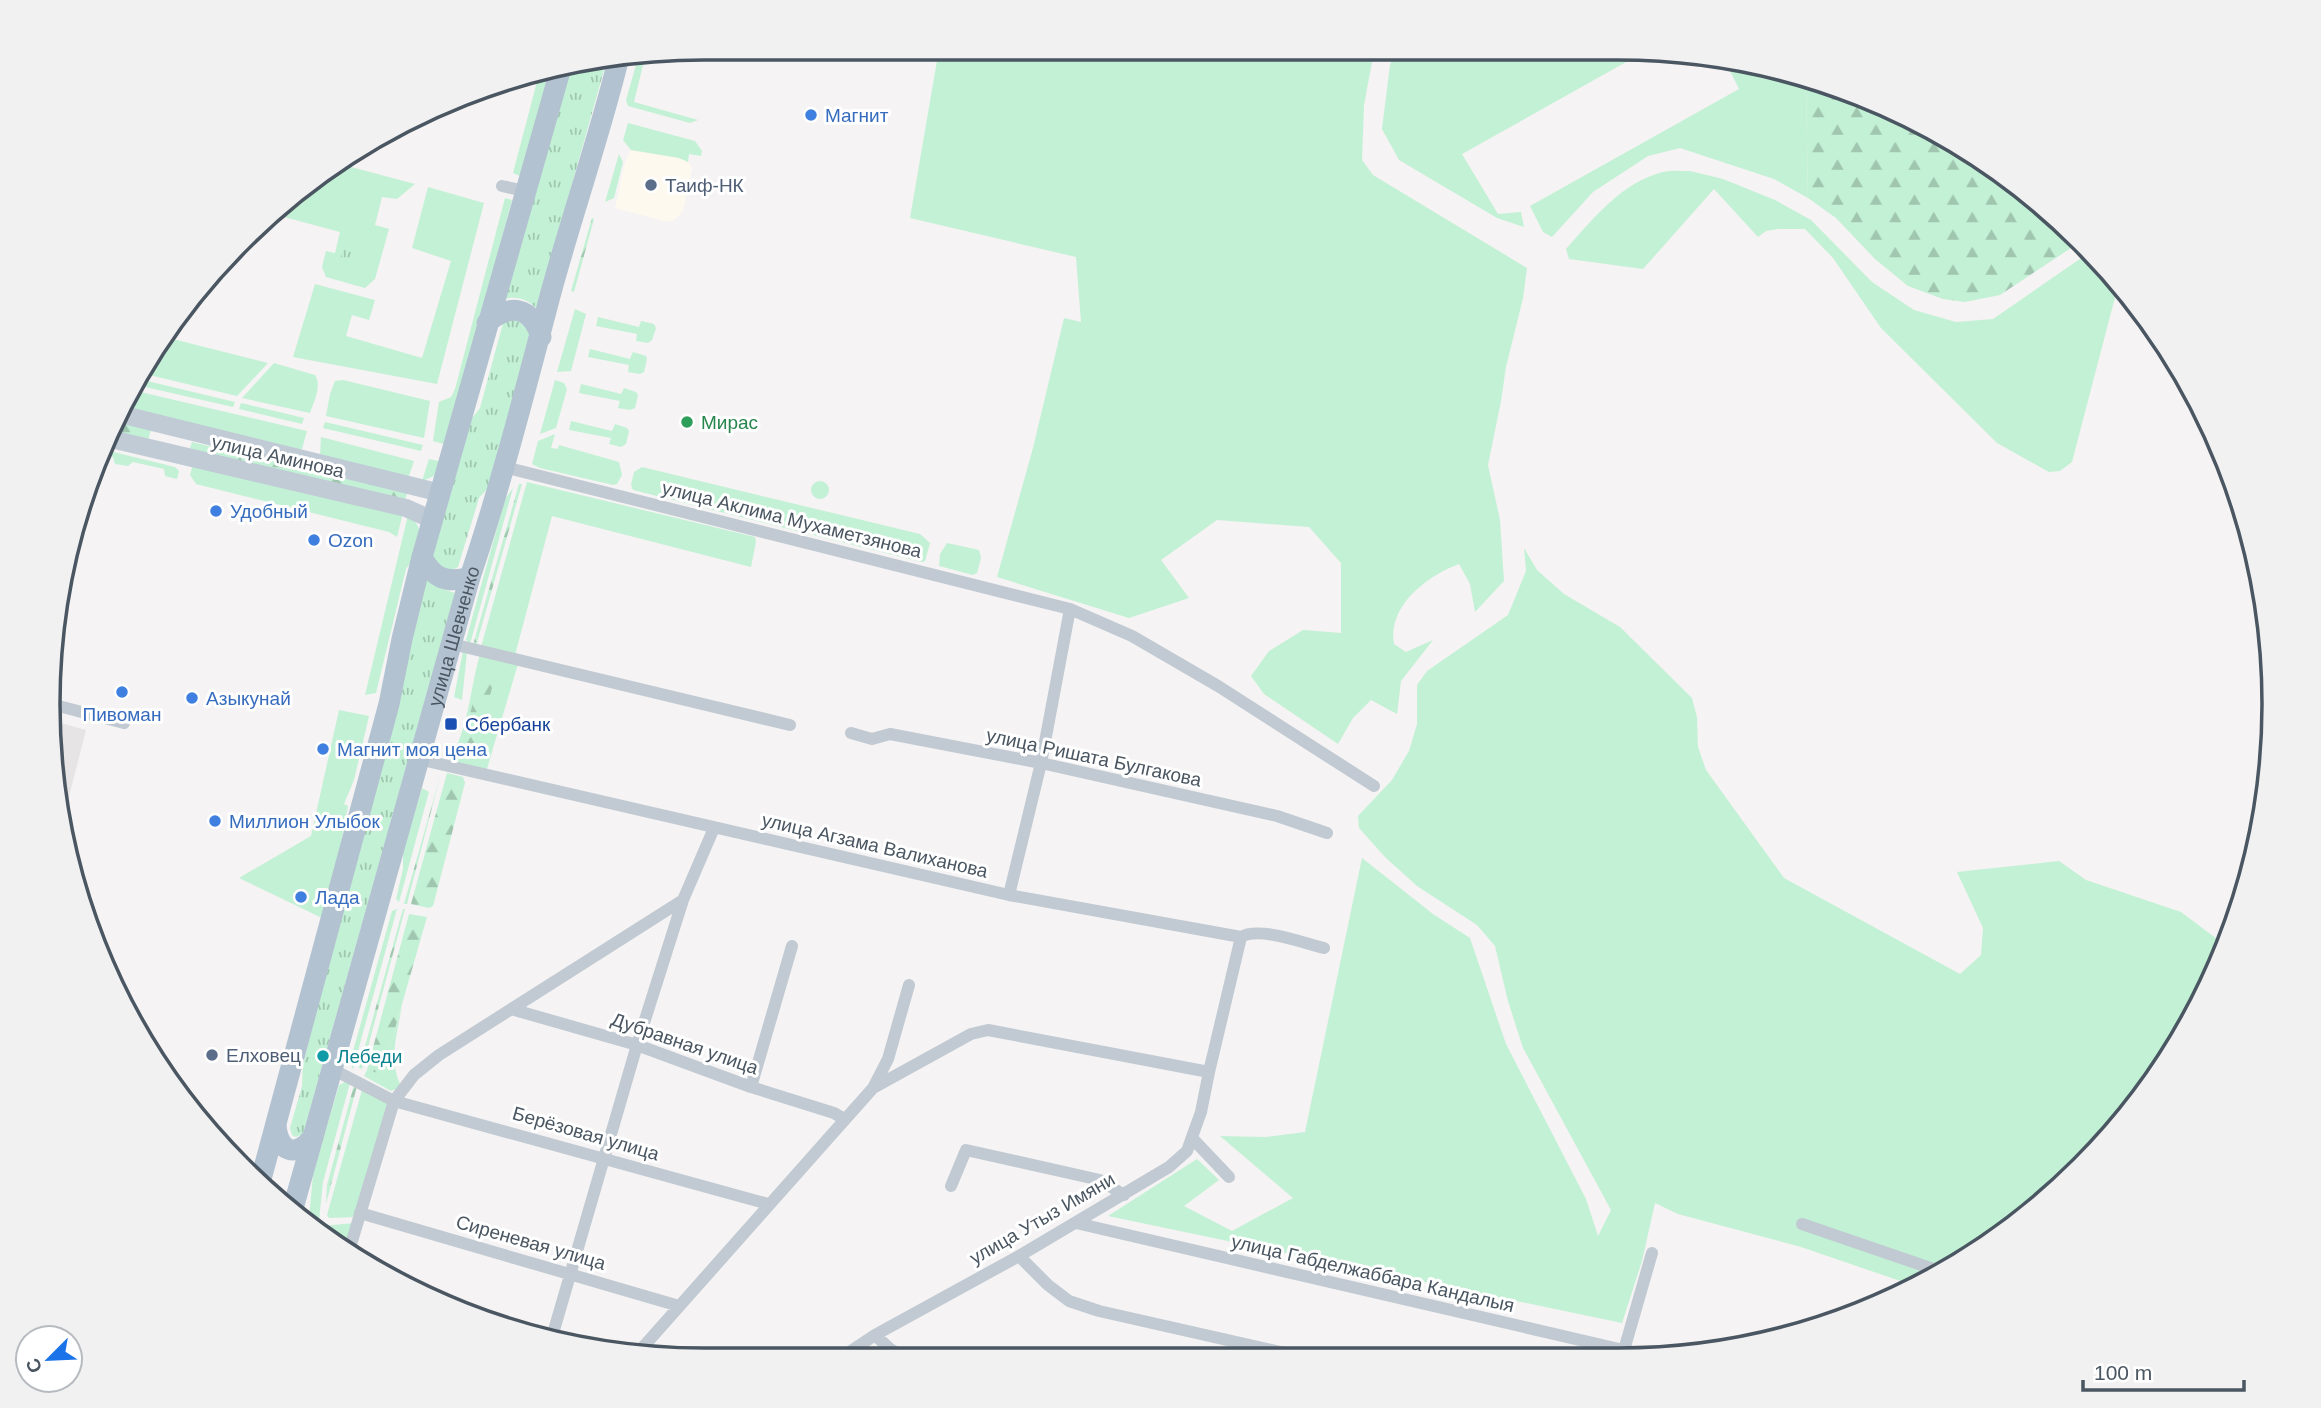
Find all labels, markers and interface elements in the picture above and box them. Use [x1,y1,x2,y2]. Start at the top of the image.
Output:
place label: Магнит [825,105,889,126]
marker: Магнит [803,107,819,123]
place label: Таиф-НК [665,175,744,196]
marker: Таиф-НК [643,177,659,193]
place label: Мирас [701,412,758,433]
marker: Мирас [679,414,695,430]
street label: улица Аминова [210,431,347,482]
street label: улица Аклима Мухаметзянова [660,477,924,562]
place label: Удобный [230,501,308,522]
marker: Удобный [208,503,224,519]
place label: Ozon [328,530,373,551]
marker: Ozon [306,532,322,548]
street label: улица Шевченко [424,563,484,709]
marker: Пивоман [114,684,130,700]
place label: Азыкунай [206,688,291,709]
marker: Азыкунай [184,690,200,706]
place label: Пивоман [83,704,161,725]
place label: Сбербанк [465,714,551,735]
marker: Сбербанк [443,716,459,732]
street label: улица Ришата Булгакова [984,724,1204,791]
place label: Магнит моя цена [337,739,488,760]
marker: Магнит моя цена [315,741,331,757]
street label: улица Агзама Валиханова [760,809,990,882]
place label: Миллион Улыбок [229,811,381,832]
marker: Миллион Улыбок [207,813,223,829]
place label: Лада [315,887,360,908]
marker: Лада [293,889,309,905]
street label: Дубравная улица [609,1008,761,1079]
place label: Елховец [226,1045,301,1066]
place label: Лебеди [337,1046,402,1067]
marker: Елховец [204,1047,220,1063]
marker: Лебеди [315,1048,331,1064]
street label: Берёзовая улица [510,1103,662,1165]
street label: улица Утыз Имяни [966,1168,1119,1269]
street label: Сиреневая улица [454,1211,609,1274]
street label: улица Габделжаббара Кандалыя [1229,1231,1516,1316]
north arrow [14,1324,84,1394]
scale bar [2083,1348,2244,1392]
text: С [21,1355,46,1376]
text: 100 m [2094,1361,2152,1384]

